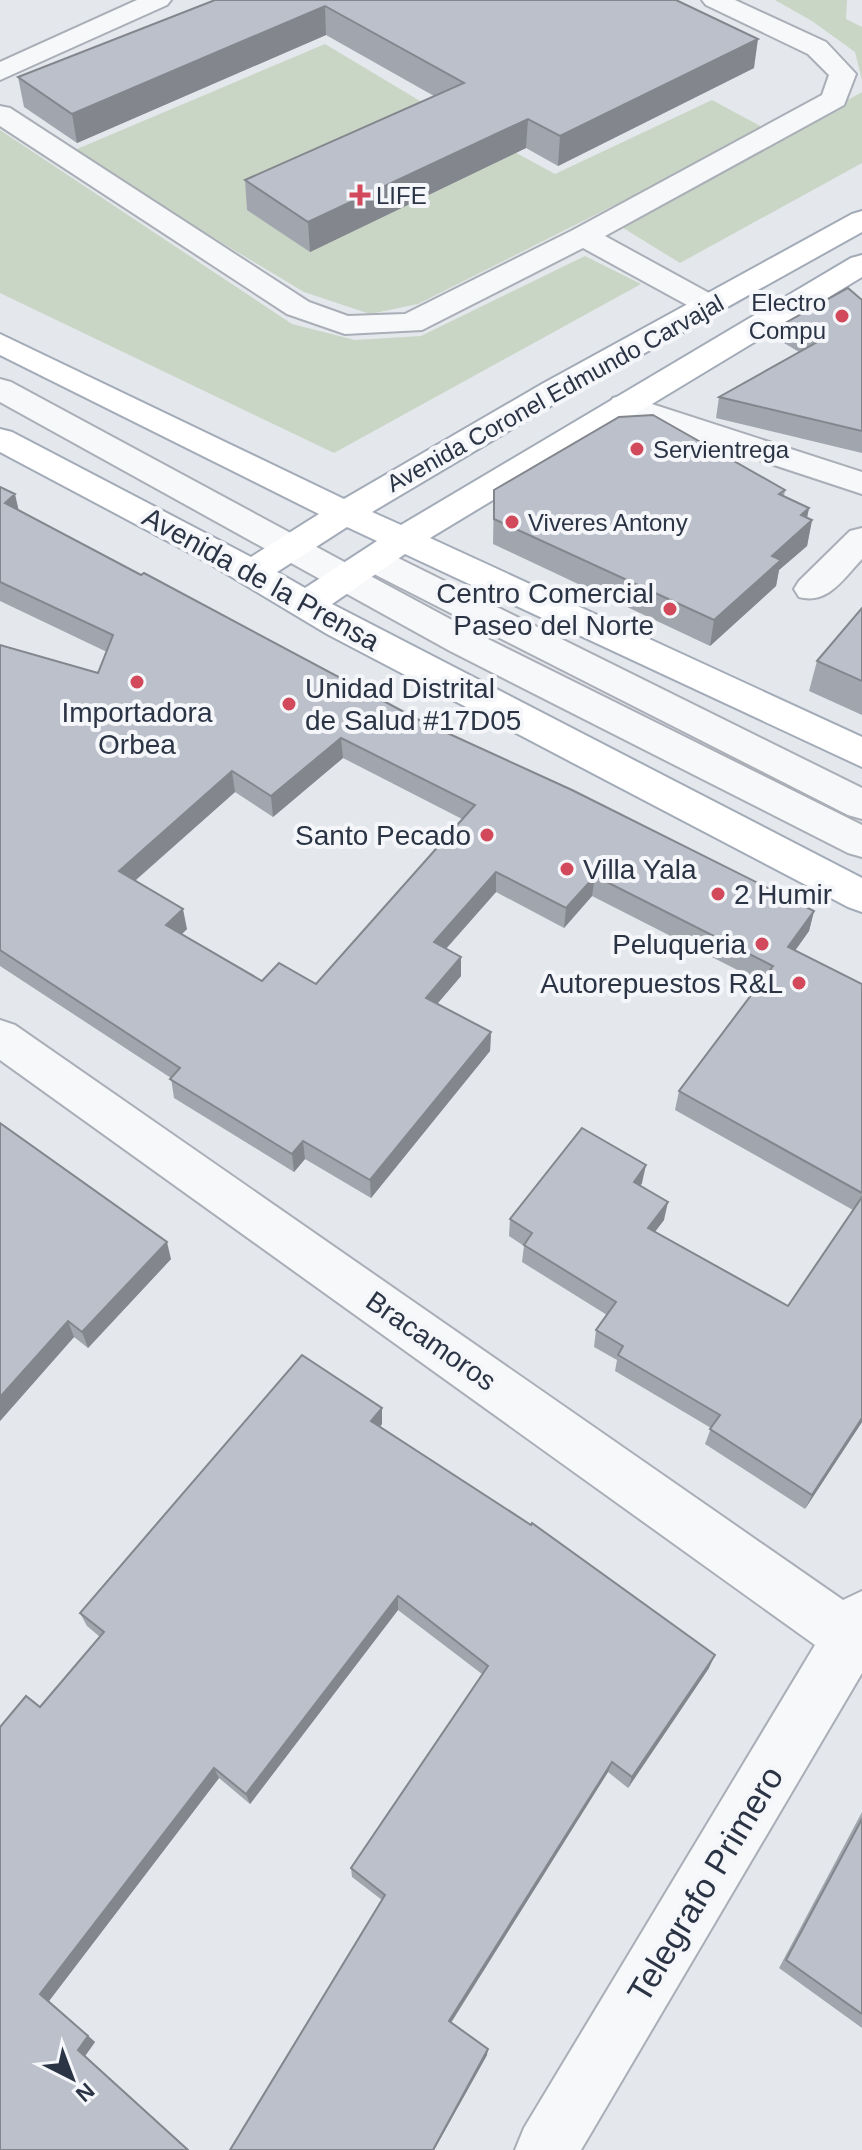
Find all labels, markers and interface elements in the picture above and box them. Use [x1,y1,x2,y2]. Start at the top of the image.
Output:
place label: LIFE [376,182,427,209]
marker: LIFE [351,186,369,204]
street label: Avenida Coronel Edmundo Carvajal [382,289,728,497]
place label: Electro Compu [749,289,826,344]
marker: Electro Compu [833,307,851,325]
place label: Servientrega [653,436,790,463]
marker: Servientrega [628,440,646,458]
street label: Avenida de la Prensa [137,501,385,657]
place label: Viveres Antony [528,509,688,536]
marker: Viveres Antony [503,513,521,531]
place label: Centro Comercial Paseo del Norte [436,578,654,641]
marker: Centro Comercial Paseo del Norte [661,600,679,618]
marker: Importadora Orbea [128,673,146,691]
place label: Unidad Distrital de Salud #17D05 [305,673,521,736]
marker: Unidad Distrital de Salud #17D05 [280,695,298,713]
place label: Importadora Orbea [62,697,213,760]
place label: Santo Pecado [295,820,471,851]
marker: Santo Pecado [478,826,496,844]
place label: Villa Yala [583,854,697,885]
marker: Villa Yala [558,860,576,878]
place label: 2 Humir [734,879,832,910]
marker: 2 Humir [709,885,727,903]
place label: Peluqueria [612,929,746,960]
marker: Peluqueria [753,935,771,953]
place label: Autorepuestos R&L [540,968,783,999]
marker: Autorepuestos R&L [790,974,808,992]
street label: Bracamoros [360,1285,502,1397]
street label: Telegrafo Primero [620,1759,790,2009]
north arrow [32,2038,112,2118]
text: N [71,2078,99,2107]

